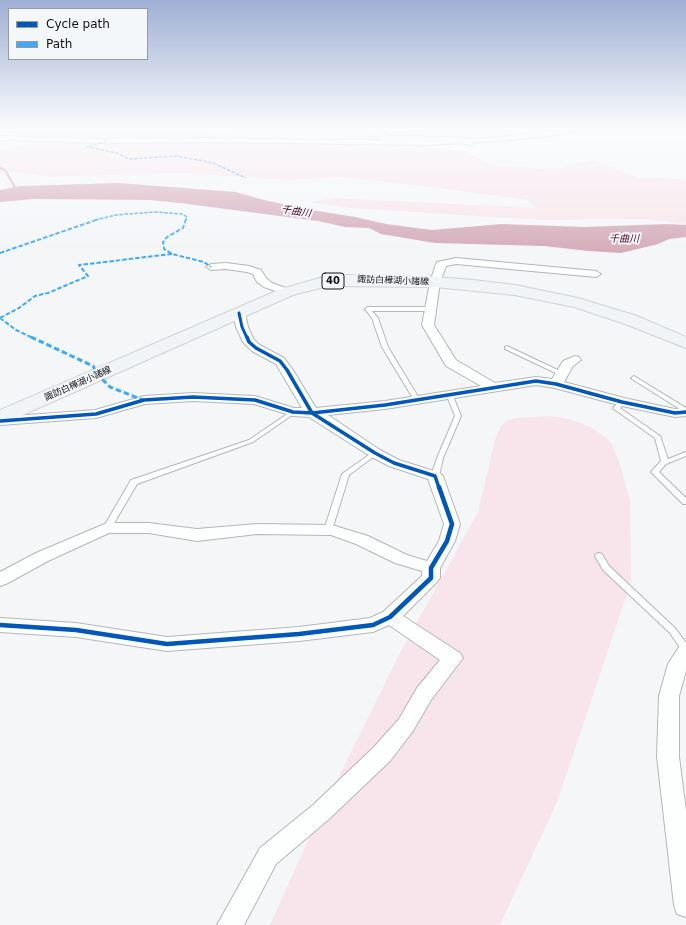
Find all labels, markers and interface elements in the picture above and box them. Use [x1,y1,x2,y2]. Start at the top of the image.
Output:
legend [8,8,148,60]
text: Cycle path [46,17,110,31]
text: Path [46,37,72,51]
water label: 千曲川 [280,204,312,220]
water label: 千曲川 [609,233,639,245]
road number: 40 [322,273,344,289]
street label: 諏訪白樺湖小諸線 [357,274,429,288]
street label: 諏訪白樺湖小諸線 [43,364,113,404]

